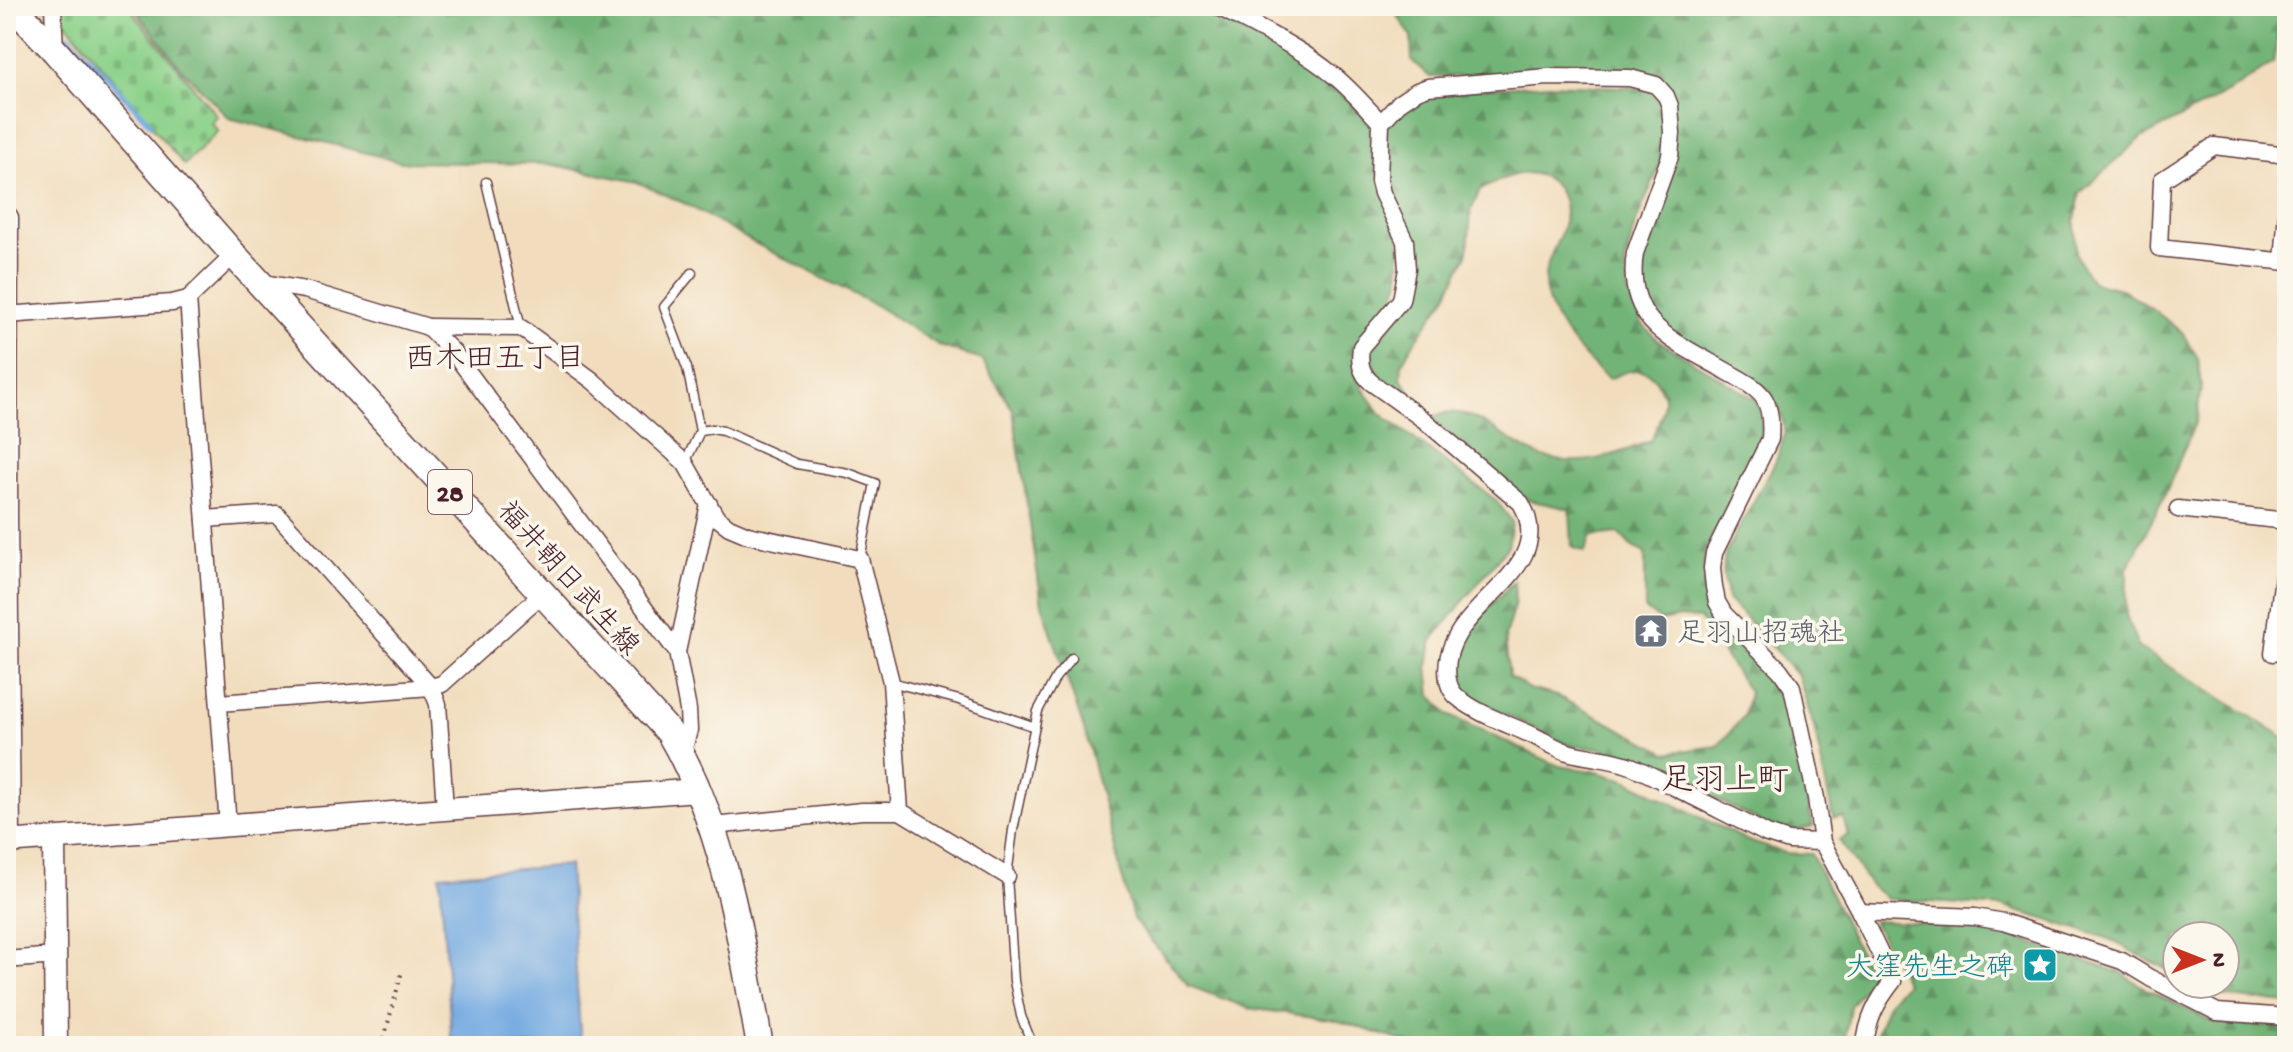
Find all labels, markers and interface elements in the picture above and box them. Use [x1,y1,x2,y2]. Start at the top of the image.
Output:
district label: 西木田五丁目 [405,342,585,379]
road number: 28 [428,470,472,514]
street label: 福井朝日武生線 [489,495,645,664]
temple icon: 足羽山招魂社 [1632,612,1670,650]
place label: 足羽山招魂社 [1677,618,1845,652]
district label: 足羽上町 [1661,764,1789,802]
north arrow [2161,920,2241,1000]
place icon: 大窪先生之碑 [2021,946,2059,984]
place label: 大窪先生之碑 [1846,952,2014,986]
text: N [2204,953,2230,967]

